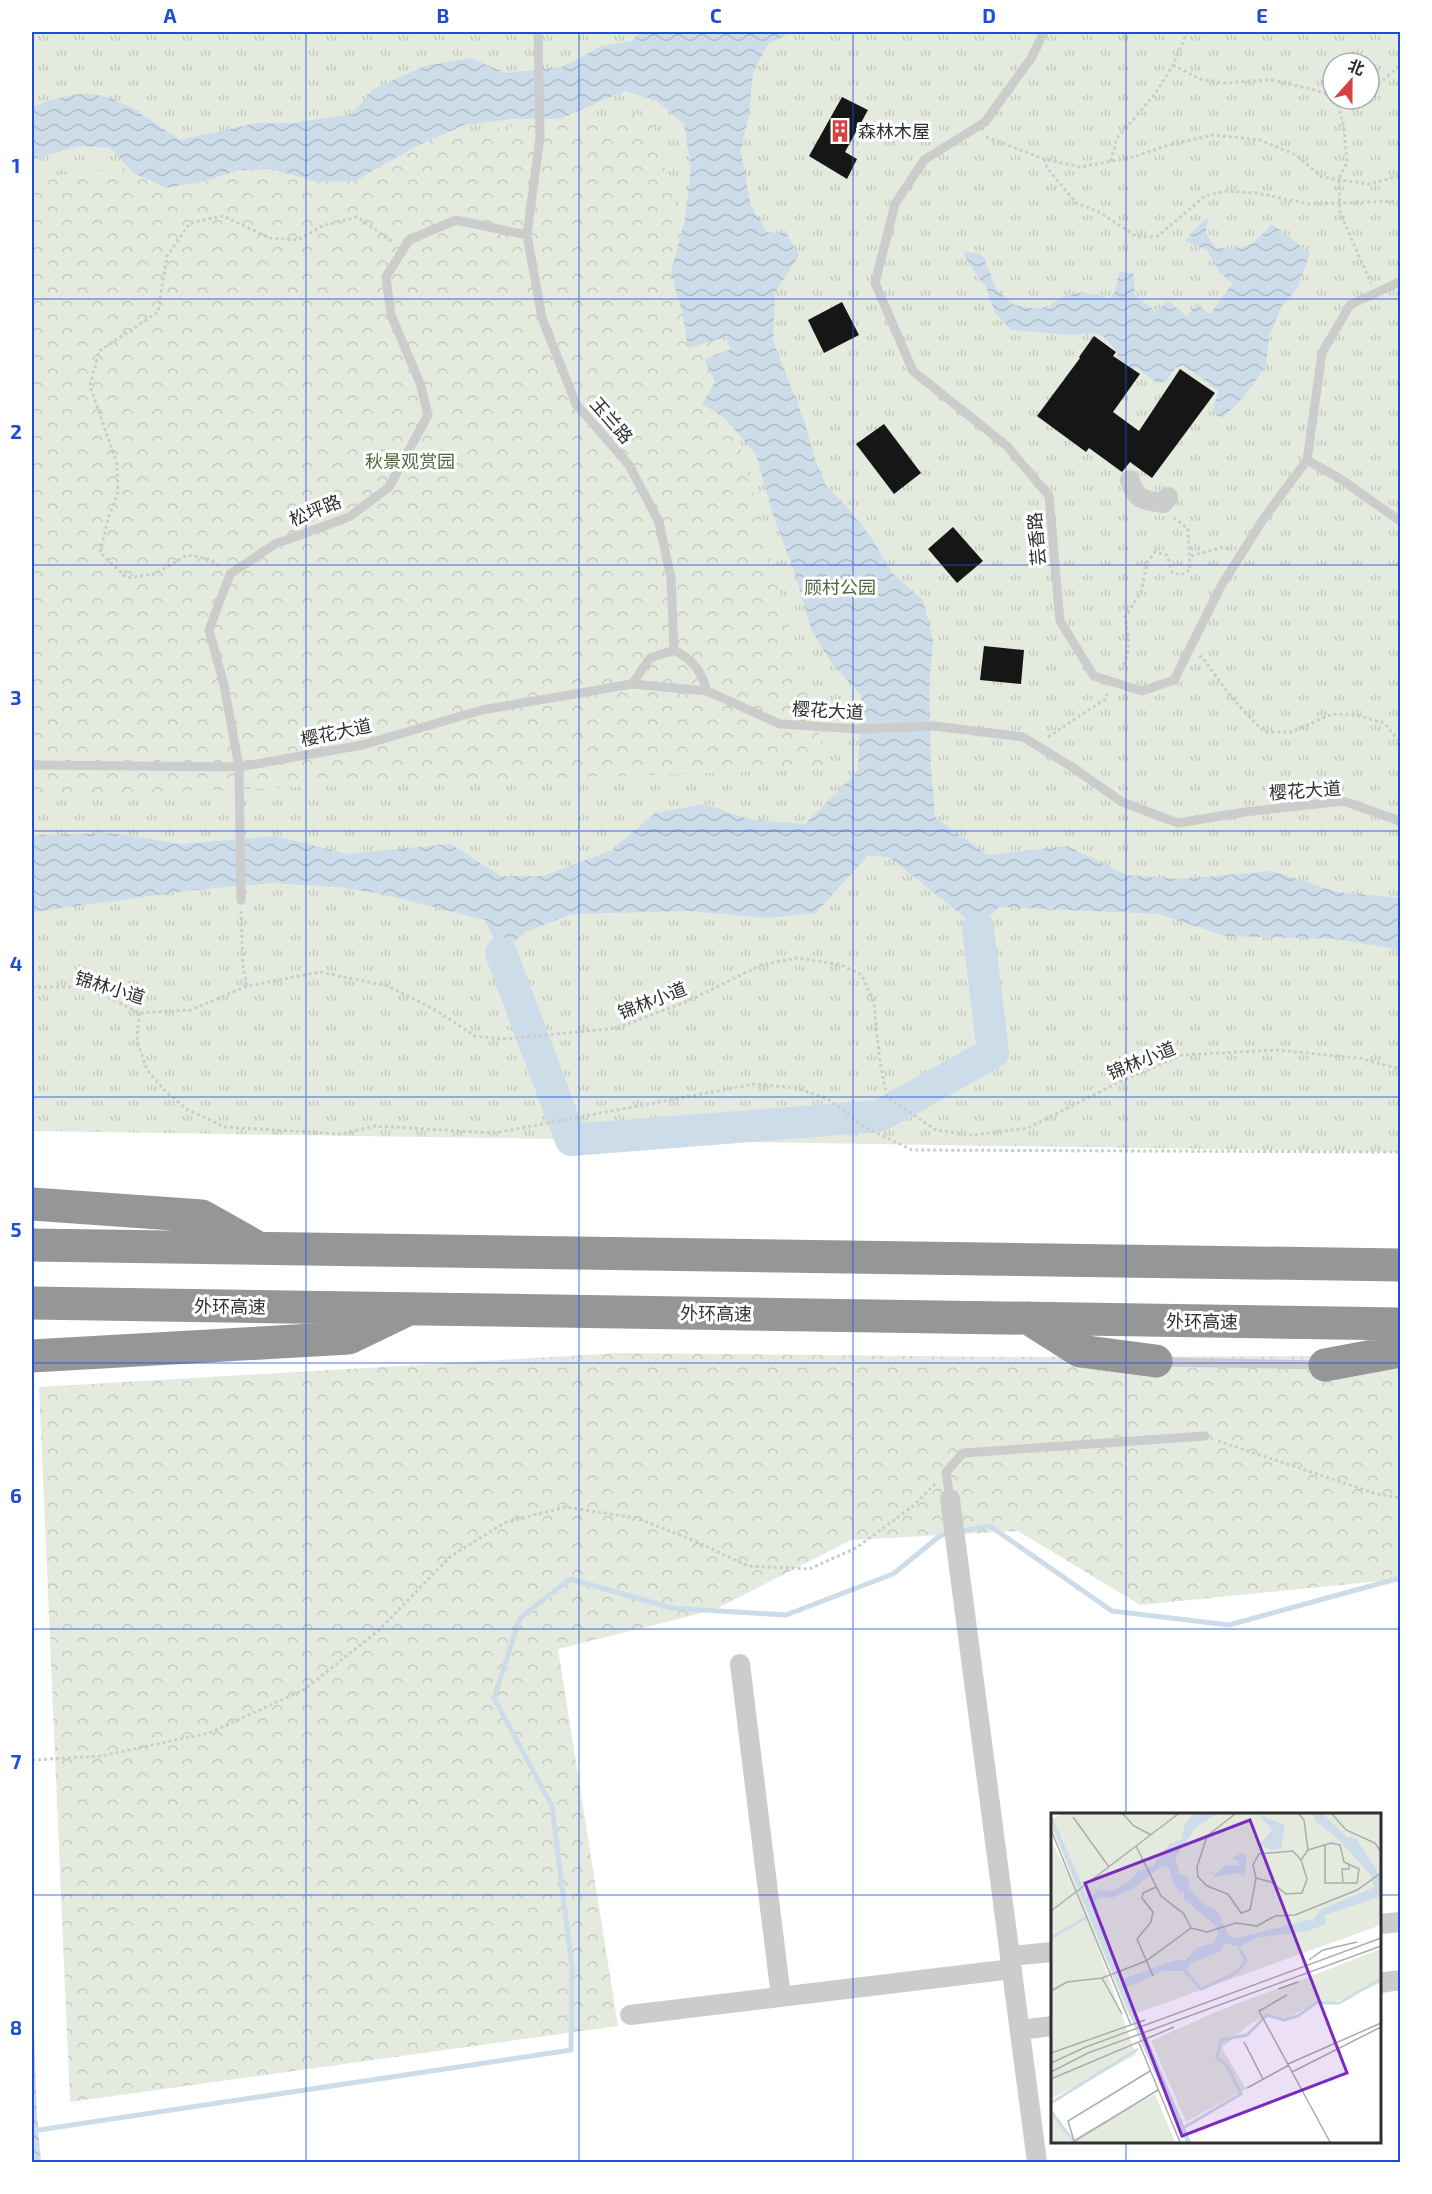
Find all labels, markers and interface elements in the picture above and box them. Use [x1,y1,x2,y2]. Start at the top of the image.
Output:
text: A [163,3,177,27]
text: B [437,3,449,27]
text: C [710,3,722,27]
text: D [982,3,996,27]
text: E [1256,3,1268,27]
north arrow [1321,51,1381,111]
text: 北 [1346,55,1367,78]
building icon: 森林木屋 [827,118,853,144]
place label: 森林木屋 [858,120,930,142]
text: 1 [12,153,20,177]
street label: 玉兰路 [586,392,638,448]
text: 2 [10,419,22,443]
park label: 秋景观赏园 [365,450,455,472]
street label: 松坪路 [286,490,344,530]
street label: 芸香路 [1023,511,1049,567]
park label: 顾村公园 [804,576,876,598]
text: 3 [10,685,22,709]
street label: 樱花大道 [791,697,865,723]
street label: 樱花大道 [298,714,374,750]
street label: 樱花大道 [1268,777,1342,803]
text: 4 [10,951,23,975]
street label: 锦林小道 [72,966,148,1008]
street label: 锦林小道 [614,977,690,1023]
street label: 锦林小道 [1104,1036,1178,1084]
text: 5 [10,1217,22,1241]
street label: 外环高速 [194,1294,266,1318]
street label: 外环高速 [680,1301,752,1325]
street label: 外环高速 [1166,1309,1238,1333]
text: 6 [10,1483,22,1507]
text: 7 [11,1749,22,1773]
inset map [1051,1813,1381,2143]
text: 8 [10,2015,22,2039]

